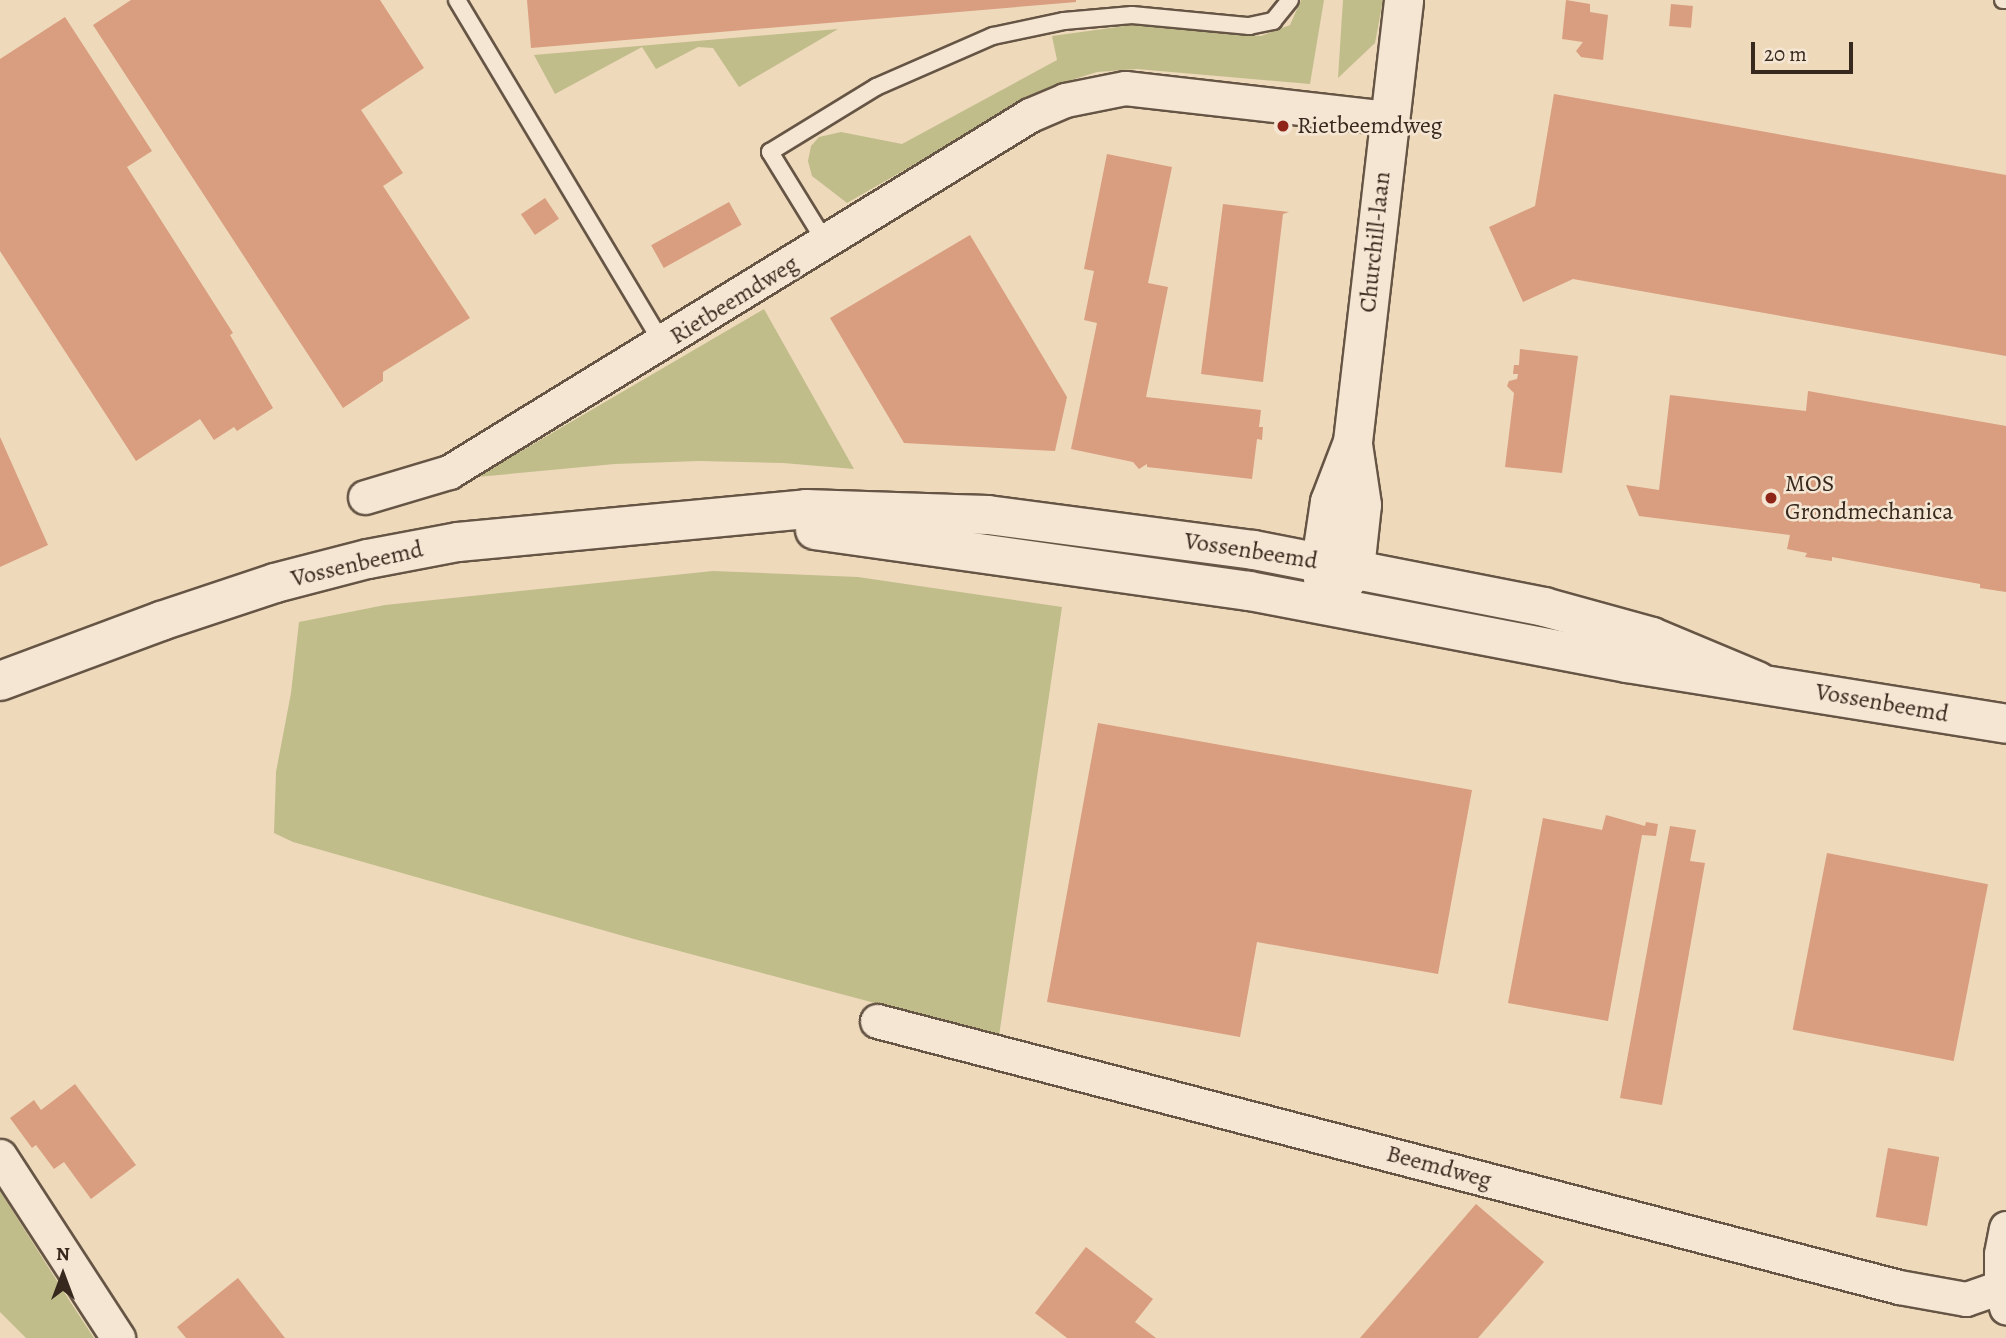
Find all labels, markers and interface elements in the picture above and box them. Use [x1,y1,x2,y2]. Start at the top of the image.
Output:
scale bar [1754,28,1856,72]
text: 20 m [1764,40,1807,68]
place label: Rietbeemdweg [1297,112,1442,140]
marker: Rietbeemdweg [1275,118,1291,134]
street label: Churchill-laan [1353,170,1397,314]
street label: Rietbeemdweg [665,249,803,351]
place label: MOS Grondmechanica [1785,470,1953,526]
marker: MOS Grondmechanica [1763,490,1779,506]
street label: Vossenbeemd [1182,526,1320,576]
street label: Vossenbeemd [288,535,426,593]
street label: Vossenbeemd [1813,677,1951,729]
street label: Beemdweg [1383,1139,1495,1195]
north arrow [28,1240,98,1310]
text: N [56,1241,70,1267]

